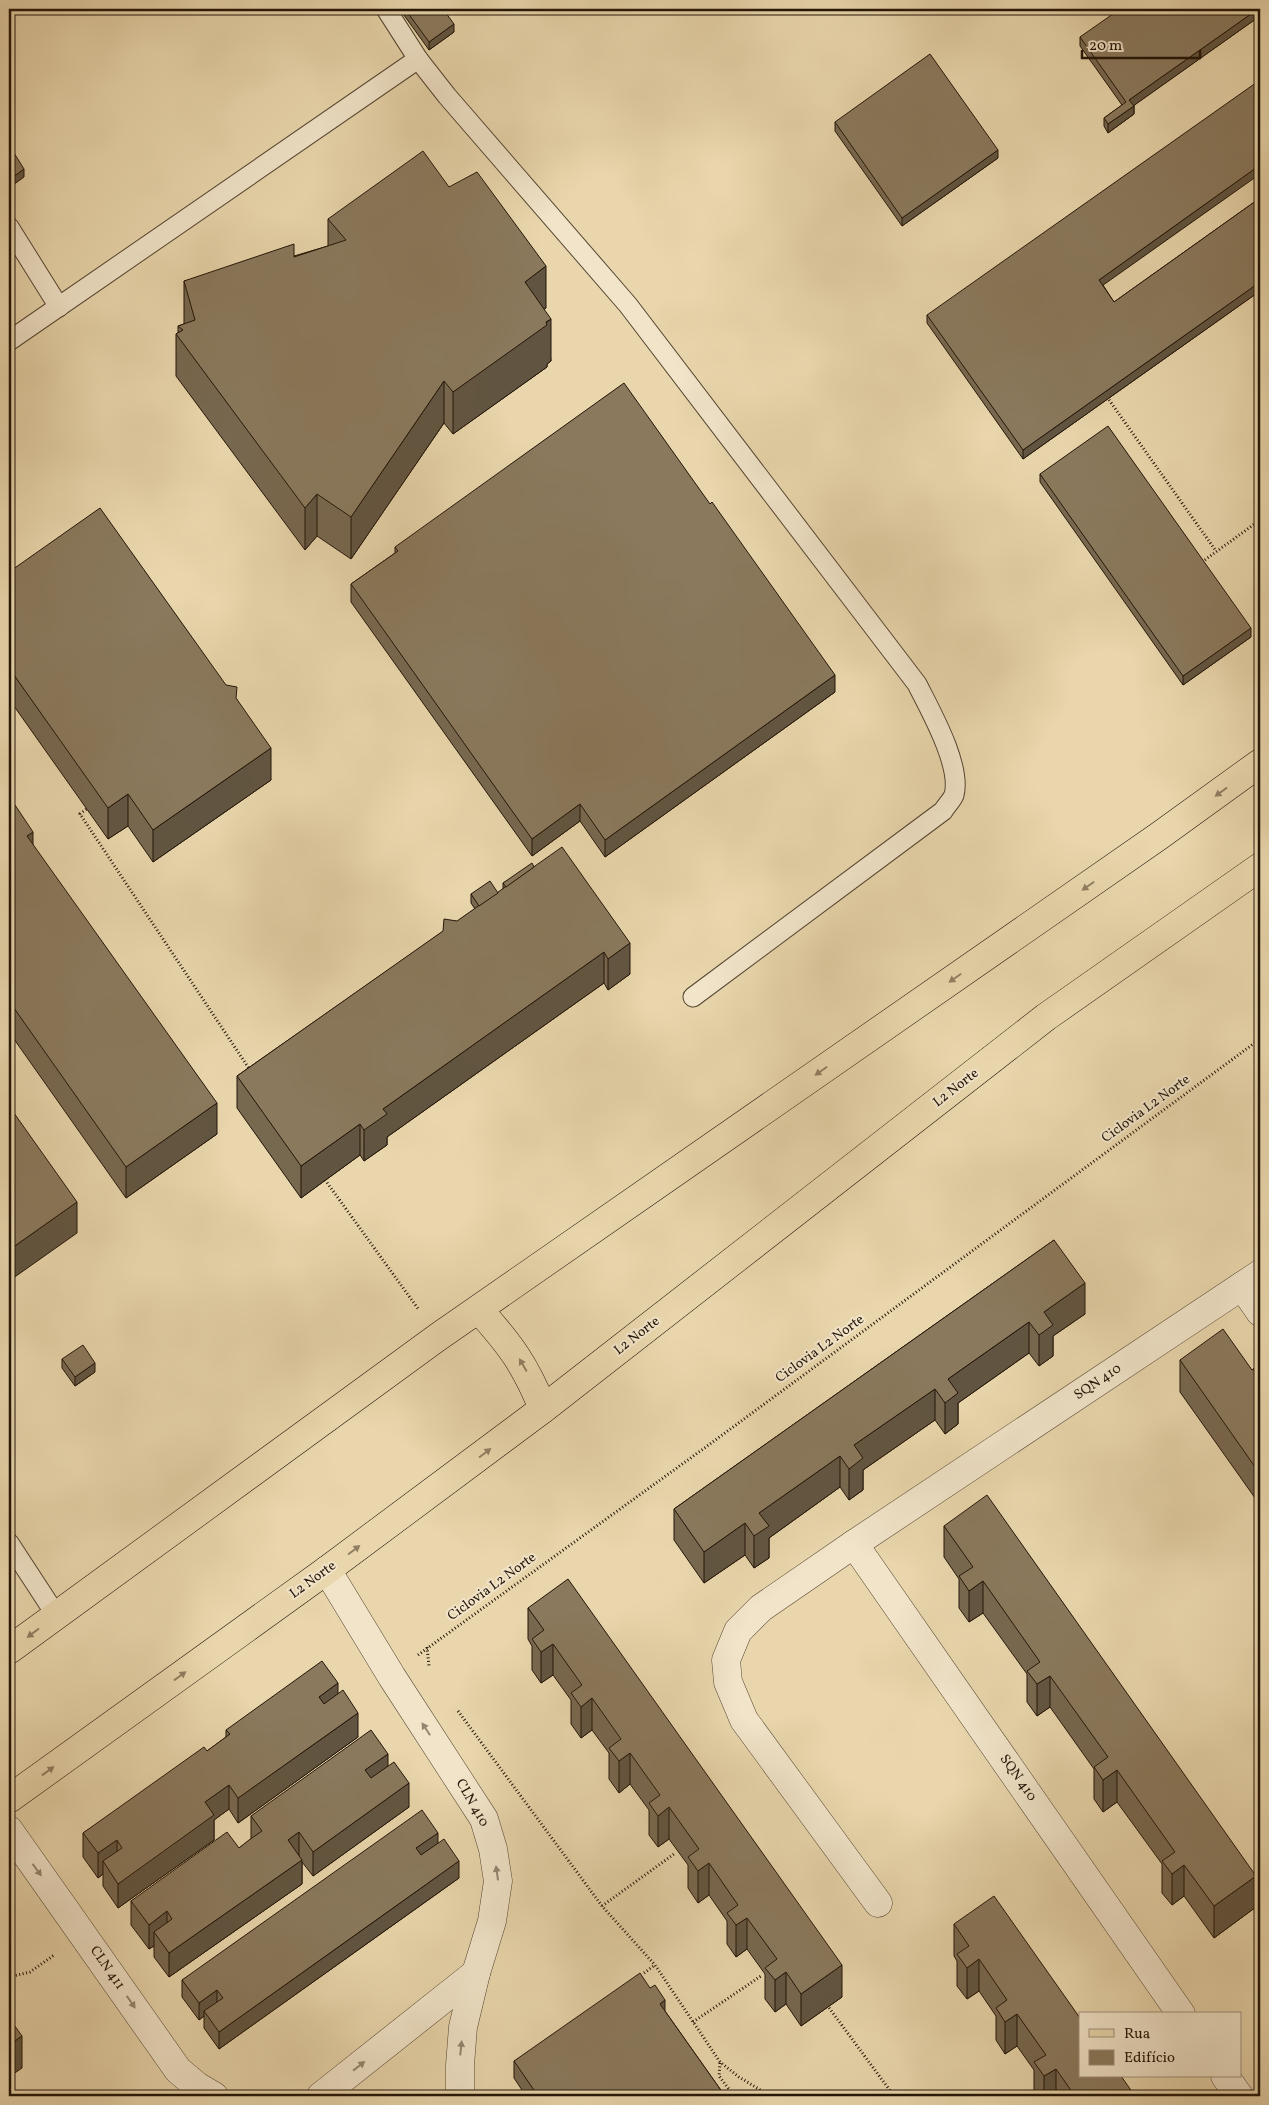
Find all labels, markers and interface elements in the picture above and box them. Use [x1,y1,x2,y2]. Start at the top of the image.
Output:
scale bar [1082,28,1199,60]
text: 20 m [1089,36,1122,57]
one-way arrow [1214,787,1228,797]
one-way arrow [1081,881,1095,891]
one-way arrow [948,973,962,983]
street label: L2 Norte [929,1064,983,1112]
one-way arrow [815,1066,828,1076]
street label: Ciclovia L2 Norte [1098,1070,1195,1148]
street label: Ciclovia L2 Norte [772,1310,869,1388]
street label: L2 Norte [610,1312,664,1360]
one-way arrow [518,1358,527,1371]
street label: SQN 410 [1071,1359,1125,1405]
one-way arrow [478,1447,491,1458]
one-way arrow [347,1545,361,1555]
street label: Ciclovia L2 Norte [444,1548,541,1626]
street label: L2 Norte [286,1556,340,1603]
one-way arrow [27,1627,40,1638]
one-way arrow [173,1671,187,1681]
one-way arrow [421,1722,431,1736]
street label: SQN 410 [995,1751,1041,1805]
one-way arrow [41,1766,55,1776]
street label: CLN 410 [451,1776,493,1830]
one-way arrow [32,1863,42,1877]
one-way arrow [493,1864,501,1880]
street label: CLN 411 [85,1942,129,1994]
one-way arrow [126,1996,136,2009]
legend [1079,2012,1242,2078]
text: Rua [1124,2024,1150,2045]
one-way arrow [458,2039,466,2055]
text: Edifício [1124,2048,1175,2069]
one-way arrow [352,2060,365,2071]

